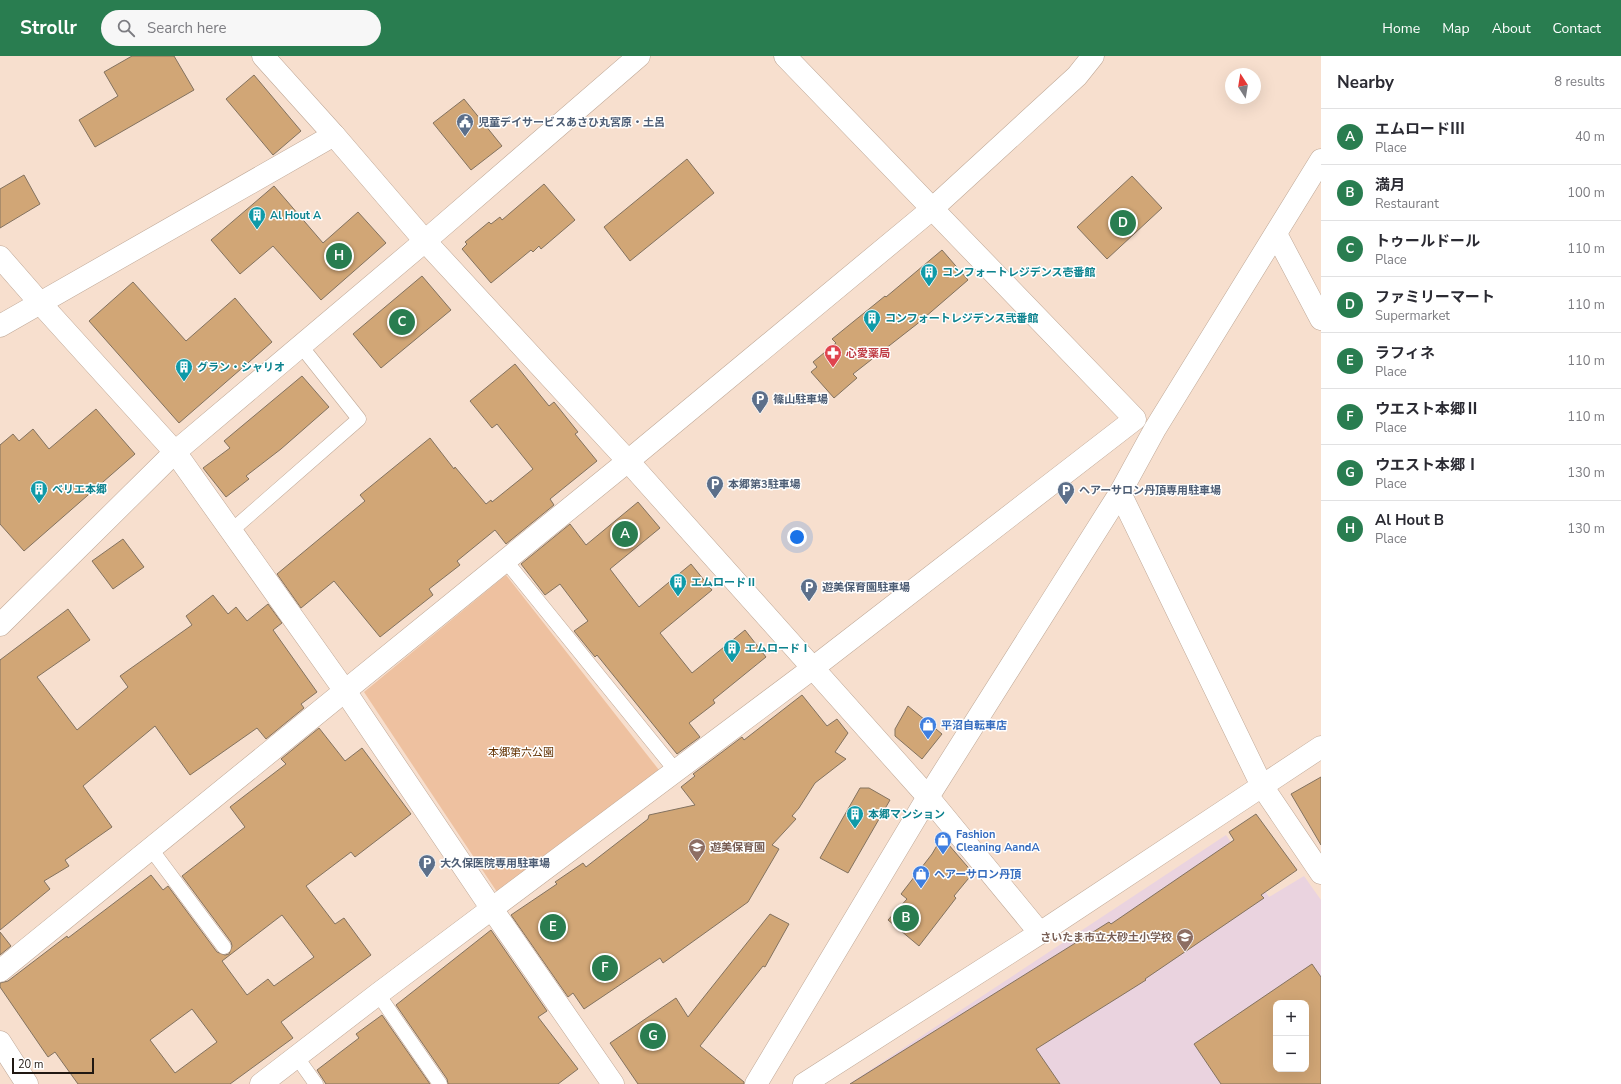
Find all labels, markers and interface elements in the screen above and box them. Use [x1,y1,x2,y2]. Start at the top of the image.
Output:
search box [101,10,381,46]
text: Strollr [20,15,77,41]
icon: search [115,17,137,39]
text: Search here [147,18,227,38]
text: Home [1382,19,1420,38]
text: Map [1442,19,1470,38]
text: About [1492,19,1531,38]
text: Contact [1553,19,1601,38]
north arrow [1225,68,1261,104]
text: Nearby [1337,71,1394,94]
text: 8 results [1554,73,1605,91]
public building icon: 児童デイサービスあさひ丸宮原・土呂 [455,112,475,137]
place label: 児童デイサービスあさひ丸宮原・土呂 [478,115,665,130]
text: エムロードⅢ [1375,119,1465,139]
text: A [1345,128,1355,146]
text: 40 m [1575,128,1605,146]
text: Place [1375,139,1407,157]
text: 満月 [1375,175,1405,195]
text: B [1346,184,1354,202]
text: 100 m [1567,184,1605,202]
text: Restaurant [1375,195,1439,213]
building icon: Al Hout A [247,205,267,230]
place label: Al Hout A [270,208,322,223]
pin: D [1110,208,1136,238]
text: トゥールドール [1375,231,1480,251]
text: C [1346,240,1354,258]
text: 110 m [1567,240,1605,258]
pin: H [326,241,352,271]
text: Place [1375,251,1407,269]
building icon: コンフォートレジデンス壱番館 [919,262,939,287]
place label: コンフォートレジデンス壱番館 [942,265,1095,280]
text: ファミリーマート [1375,287,1495,307]
text: D [1345,296,1355,314]
text: 110 m [1567,296,1605,314]
pin: C [389,307,415,337]
text: Supermarket [1375,307,1450,325]
building icon: コンフォートレジデンス弐番館 [862,308,882,333]
place label: コンフォートレジデンス弐番館 [885,311,1038,326]
pharmacy icon: 心愛薬局 [823,343,843,368]
text: ラフィネ [1375,343,1435,363]
place label: 心愛薬局 [845,346,890,361]
text: E [1346,352,1354,370]
text: 110 m [1567,352,1605,370]
building icon: グラン・シャリオ [174,357,194,382]
place label: グラン・シャリオ [197,360,285,375]
text: Place [1375,363,1407,381]
parking icon: 篠山駐車場 [750,389,770,414]
place label: 篠山駐車場 [773,392,828,407]
text: ウエスト本郷Ⅱ [1375,399,1480,419]
text: F [1346,408,1354,426]
text: 110 m [1567,408,1605,426]
text: Place [1375,419,1407,437]
text: ウエスト本郷Ⅰ [1375,455,1480,475]
text: G [1345,464,1355,482]
text: 130 m [1567,464,1605,482]
parking icon: 本郷第3駐車場 [705,474,725,499]
text: Place [1375,475,1407,493]
place label: 本郷第3駐車場 [728,477,801,492]
building icon: ベリエ本郷 [29,479,49,504]
parking icon: ヘアーサロン丹頂専用駐車場 [1056,480,1076,505]
place label: ベリエ本郷 [52,482,107,497]
place label: ヘアーサロン丹頂専用駐車場 [1079,483,1221,498]
text: Al Hout B [1375,510,1444,530]
pin: A [612,519,638,549]
text: H [1345,520,1355,538]
text: 130 m [1567,520,1605,538]
your location [787,527,807,547]
text: Place [1375,530,1407,548]
building icon: エムロードⅡ [668,572,688,597]
place label: エムロードⅡ [691,575,757,590]
parking icon: 遊美保育園駐車場 [799,577,819,602]
place label: 遊美保育園駐車場 [822,580,910,595]
building icon: エムロードⅠ [722,638,742,663]
place label: エムロードⅠ [745,641,811,656]
shop icon: 平沼自転車店 [918,715,938,740]
place label: 平沼自転車店 [941,718,1007,733]
park label: 本郷第六公園 [488,745,554,760]
building icon: 本郷マンション [845,804,865,829]
place label: 本郷マンション [868,807,945,822]
place label: Fashion Cleaning AandA [956,827,1040,855]
shop icon: Fashion Cleaning AandA [933,830,953,855]
school or university icon: 遊美保育園 [687,837,707,862]
place label: 遊美保育園 [710,840,765,855]
parking icon: 大久保医院専用駐車場 [417,853,437,878]
place label: 大久保医院専用駐車場 [440,856,550,871]
shop icon: ヘアーサロン丹頂 [911,864,931,889]
place label: ヘアーサロン丹頂 [934,867,1022,882]
pin: B [893,903,919,933]
pin: E [540,912,566,942]
school or university icon: さいたま市立大砂土小学校 [1175,927,1195,952]
place label: さいたま市立大砂土小学校 [1040,930,1172,945]
pin: F [592,953,618,983]
map controls [1273,1000,1309,1072]
button: + [1273,1000,1309,1036]
pin: G [640,1021,666,1051]
button: − [1273,1036,1309,1072]
scale bar [12,1056,94,1075]
text: 20 m [18,1057,43,1072]

